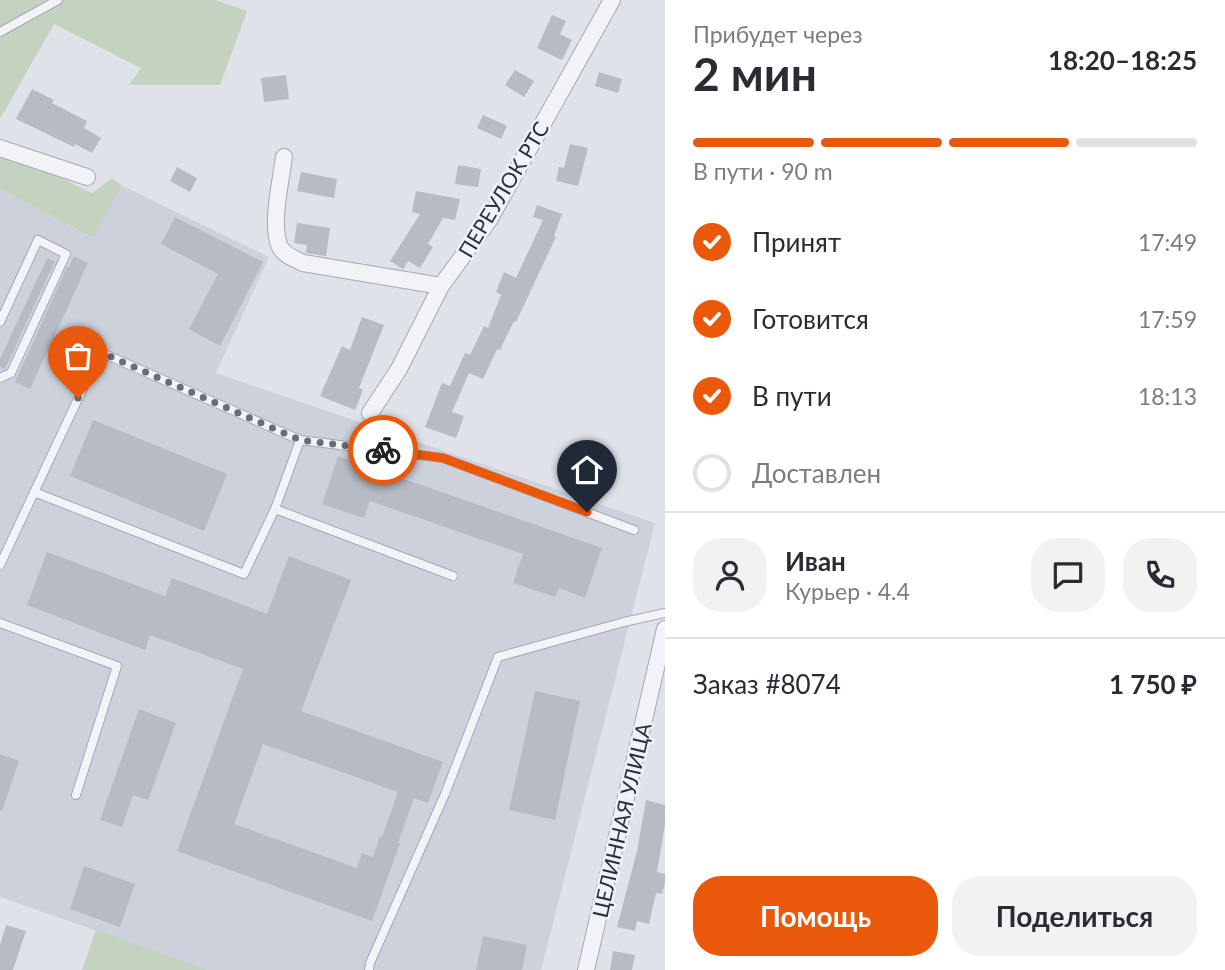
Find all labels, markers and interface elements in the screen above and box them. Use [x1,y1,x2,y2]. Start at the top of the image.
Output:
text: Прибудет через [693,20,863,48]
text: 18:20–18:25 [1048,44,1197,76]
text: 2 мин [693,46,817,101]
street label: ПЕРЕУЛОК РТС [453,117,553,261]
text: В пути · 90 m [693,157,833,185]
icon: check [693,223,731,261]
text: Принят [752,226,841,258]
text: 17:49 [1138,228,1197,256]
icon: check [693,300,731,338]
text: Готовится [752,303,869,335]
text: 17:59 [1138,305,1197,333]
pin [48,326,108,398]
icon: bag [59,337,97,375]
icon: check [693,377,731,415]
text: В пути [752,380,832,412]
text: 18:13 [1138,382,1197,410]
courier [348,415,418,485]
icon: bike [364,431,402,469]
pin [557,440,617,512]
icon: home [568,451,606,489]
text: Доставлен [752,457,881,489]
button: person [693,538,767,612]
button: chat [1031,538,1105,612]
button: phone [1123,538,1197,612]
text: Иван [785,545,846,577]
text: Курьер · 4.4 [785,577,910,605]
text: Заказ #8074 [693,668,841,700]
text: 1 750 ₽ [1109,668,1197,700]
street label: ЦЕЛИННАЯ УЛИЦА [586,719,656,920]
button: Помощь [693,876,938,956]
button: Поделиться [952,876,1197,956]

